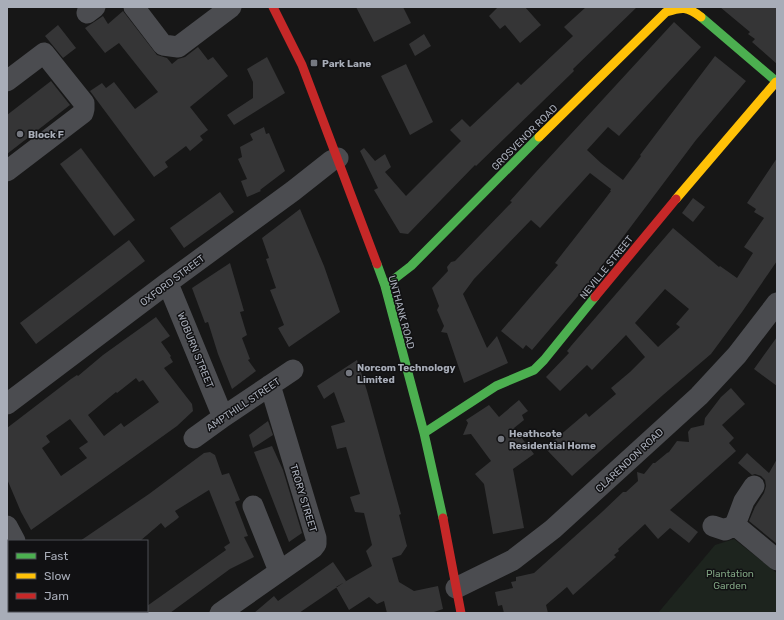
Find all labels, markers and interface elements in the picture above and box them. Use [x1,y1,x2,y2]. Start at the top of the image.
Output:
marker: Park Lane [309,58,319,68]
place label: Park Lane [322,58,371,70]
street label: GROSVENOR ROAD [489,102,560,173]
marker: Block F [15,129,25,139]
place label: Block F [28,129,64,141]
street label: NEVILLE STREET [577,233,636,302]
street label: OXFORD STREET [138,252,207,309]
street label: UNTHANK ROAD [385,274,417,350]
street label: WOBURN STREET [174,311,216,390]
place label: Norcom Technology Limited [357,362,455,386]
marker: Norcom Technology Limited [344,368,354,378]
street label: AMPTHILL STREET [204,376,283,434]
street label: CLARENDON ROAD [593,426,666,495]
place label: Heathcote Residential Home [509,428,596,452]
marker: Heathcote Residential Home [496,434,506,444]
street label: TRORY STREET [287,463,319,534]
legend [8,540,148,612]
text: Fast [44,549,68,563]
park label: Plantation Garden [706,568,754,592]
text: Slow [44,569,71,583]
text: Jam [44,589,69,603]

